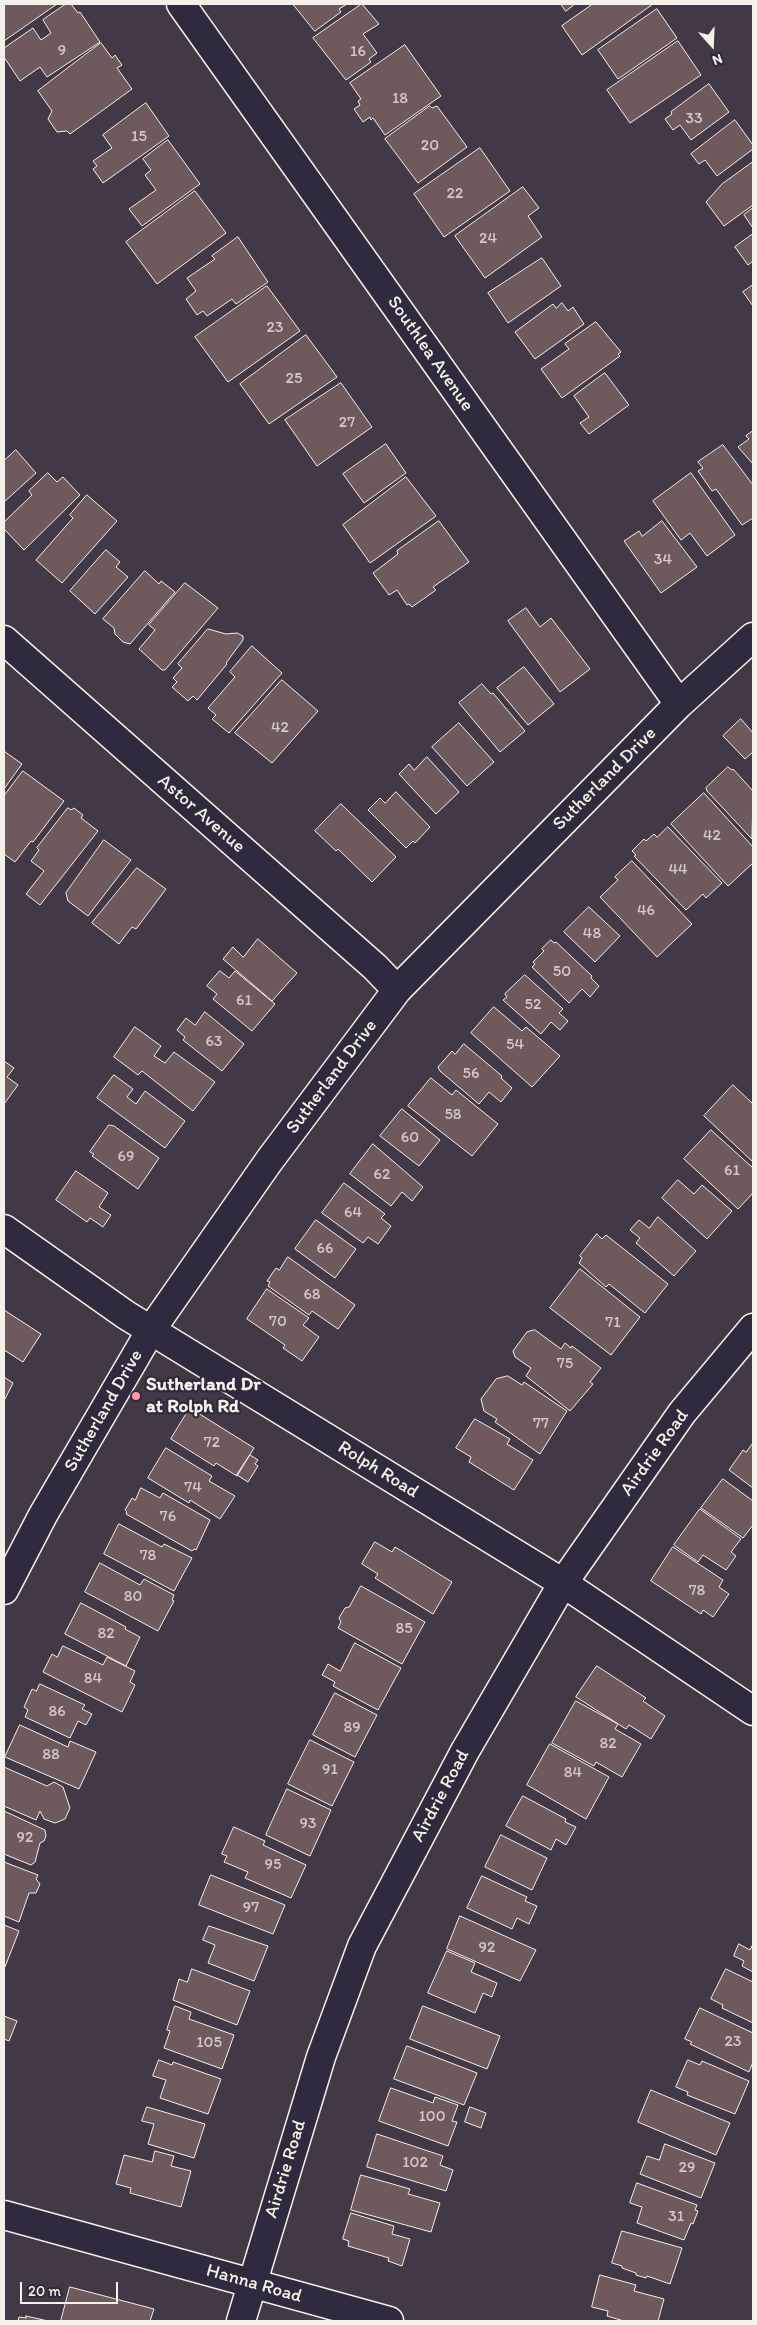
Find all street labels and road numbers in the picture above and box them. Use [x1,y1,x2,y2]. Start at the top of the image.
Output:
street label: Southlea Avenue [382,292,478,416]
street label: Sutherland Drive [548,722,662,836]
street label: Astor Avenue [153,770,249,858]
street label: Sutherland Drive [282,1015,382,1139]
street label: Sutherland Drive [60,1346,148,1476]
street label: Airdrie Road [616,1405,694,1501]
street label: Rolph Road [333,1436,423,1504]
street label: Airdrie Road [407,1746,475,1846]
street label: Airdrie Road [260,2117,312,2221]
street label: Hanna Road [204,2259,304,2309]

